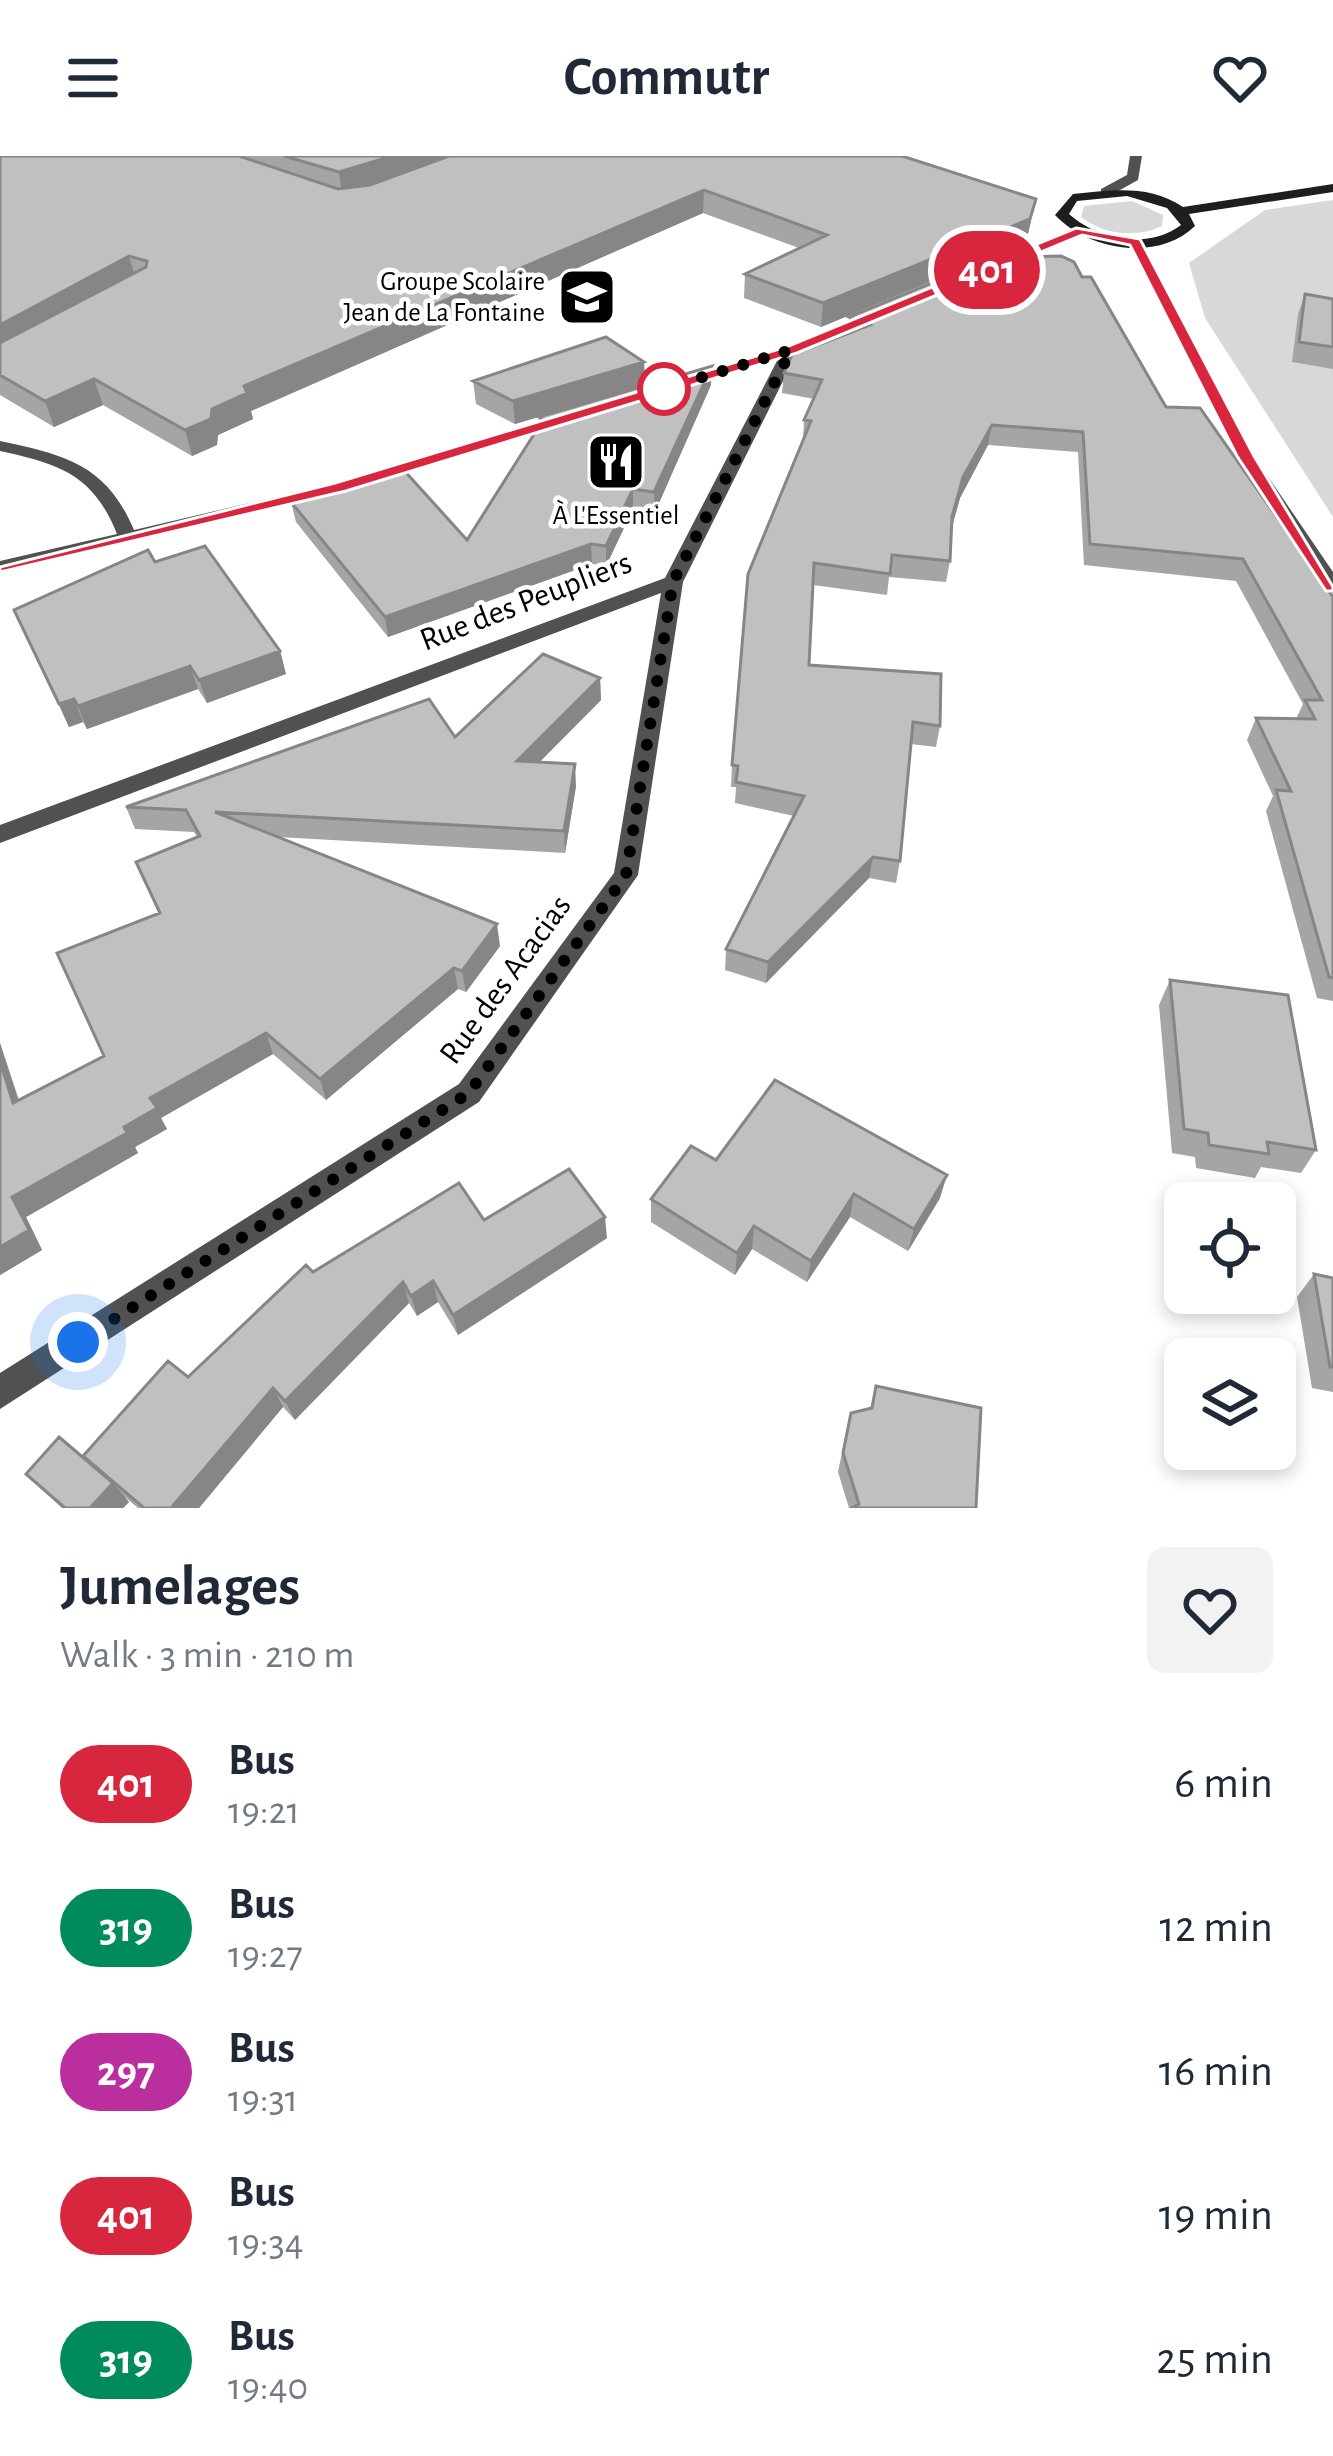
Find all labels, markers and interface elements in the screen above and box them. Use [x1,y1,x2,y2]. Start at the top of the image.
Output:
icon: menu [60,45,126,111]
icon: heart [1207,45,1273,111]
text: Commutr [564,51,769,105]
line badge: 401 [918,231,1056,309]
text: 401 [958,249,1016,291]
school or university icon: Groupe Scolaire Jean de La Fontaine [556,266,618,328]
place label: Groupe Scolaire Jean de La Fontaine [343,268,545,326]
unlabelled marker [639,364,689,414]
restaurant icon: À L'Essentiel [585,431,647,493]
place label: À L'Essentiel [553,499,679,529]
street label: Rue des Peupliers [416,546,636,658]
street label: Rue des Acacias [434,890,578,1070]
map controls [1164,1182,1296,1470]
button: locate [1164,1182,1296,1314]
your location [48,1312,108,1372]
button: layers [1164,1338,1296,1470]
button: heart [1147,1547,1273,1673]
text: Jumelages [60,1558,300,1615]
text: Walk · 3 min · 210 m [60,1636,354,1675]
text: Bus [228,1738,295,1783]
text: 6 min [1174,1761,1273,1806]
text: 401 [97,1763,155,1805]
text: 19:21 [228,1792,300,1831]
text: Bus [228,1882,295,1927]
text: 12 min [1160,1905,1273,1950]
text: 319 [99,1907,153,1949]
text: 19:27 [228,1936,303,1975]
text: Bus [228,2026,295,2071]
text: 16 min [1159,2049,1273,2094]
text: 297 [97,2051,155,2093]
text: 19:31 [228,2080,298,2119]
text: Bus [228,2170,295,2215]
text: 19 min [1159,2193,1273,2238]
text: 401 [97,2195,155,2237]
text: 19:34 [228,2224,304,2263]
text: Bus [228,2314,295,2359]
text: 25 min [1156,2337,1273,2382]
text: 319 [99,2339,153,2381]
text: 19:40 [228,2368,308,2407]

